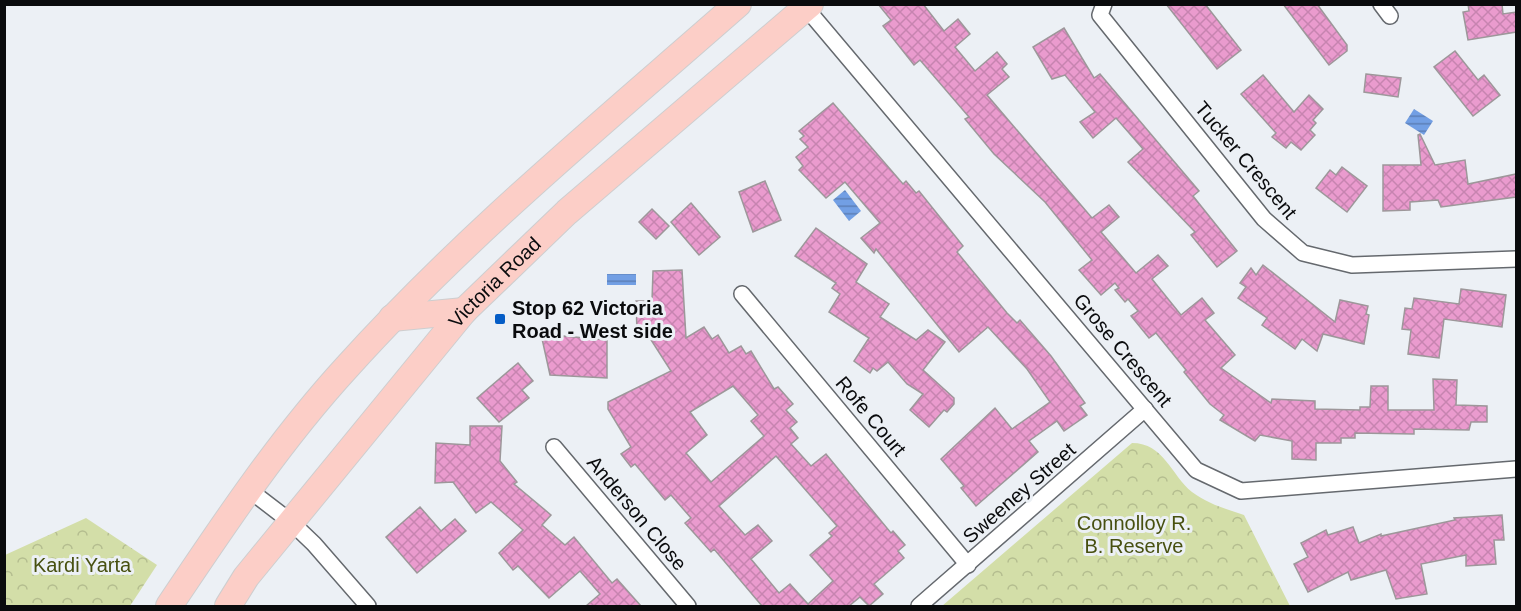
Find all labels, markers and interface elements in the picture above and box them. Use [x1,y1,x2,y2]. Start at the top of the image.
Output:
street label: Tucker Crescent [1191,97,1302,223]
street label: Victoria Road [444,233,545,332]
street label: Grose Crescent [1070,289,1177,411]
place label: Stop 62 Victoria Road - West side [512,297,673,342]
marker: Stop 62 Victoria Road - West side [493,312,507,326]
street label: Rofe Court [831,372,911,460]
street label: Sweeney Street [958,438,1080,548]
street label: Anderson Close [583,451,691,575]
park label: Connolloy R. B. Reserve [1077,512,1191,557]
park label: Kardi Yarta [33,554,132,576]

